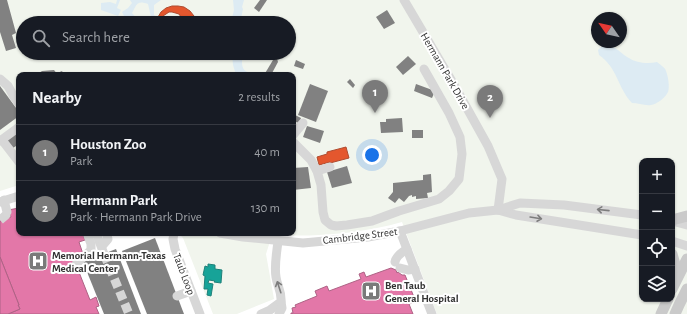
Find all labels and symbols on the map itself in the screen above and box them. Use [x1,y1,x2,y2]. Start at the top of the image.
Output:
north arrow [591,12,627,48]
street label: Hermann Park Drive [419,31,471,111]
pin: 1 [362,80,388,113]
pin: 2 [477,85,503,118]
your location [362,145,382,165]
one-way arrow [597,206,610,213]
one-way arrow [530,214,543,222]
street label: Cambridge Street [322,226,398,246]
hospital icon: Memorial Hermann-Texas Medical Center [27,250,49,272]
place label: Memorial Hermann-Texas Medical Center [52,250,166,274]
street label: Taub Loop [171,252,197,297]
one-way arrow [275,280,282,293]
hospital icon: Ben Taub General Hospital [360,280,382,302]
place label: Ben Taub General Hospital [385,280,459,304]

